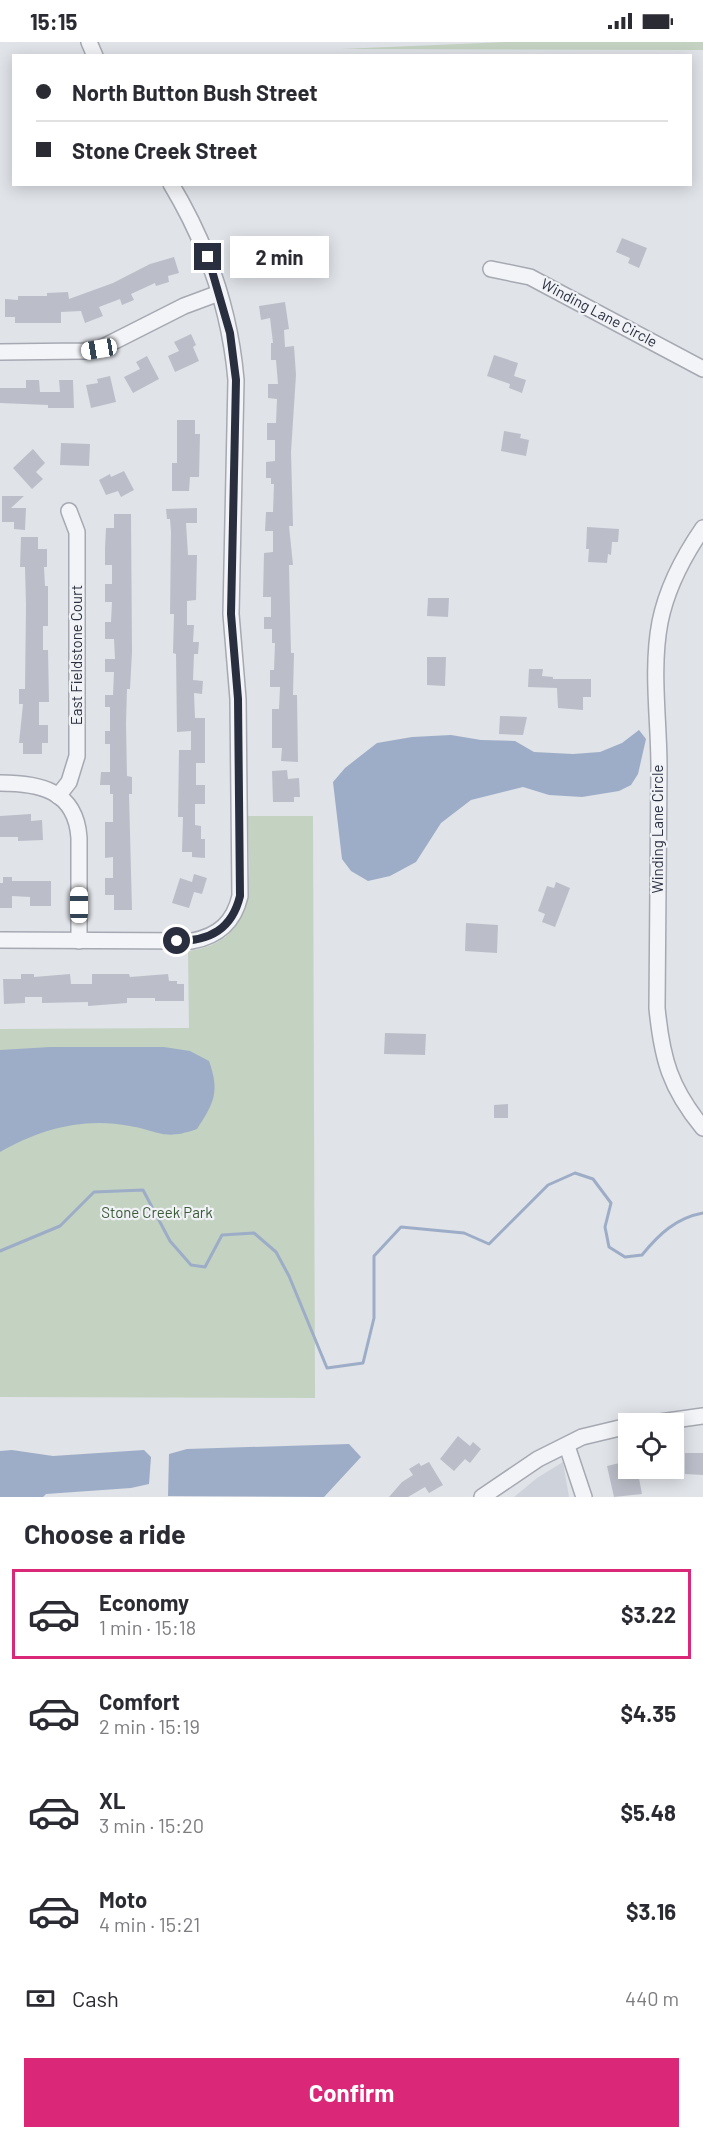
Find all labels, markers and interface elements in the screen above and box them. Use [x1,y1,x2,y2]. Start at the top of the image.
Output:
text: 15:15 [30,8,77,34]
text: North Button Bush Street [72,79,318,105]
text: Stone Creek Street [72,137,257,163]
callout: 2 min [229,236,328,278]
route end [194,243,221,270]
text: 2 min [256,245,303,269]
street label: Winding Lane Circle [538,274,661,350]
car [80,337,118,361]
street label: East Fieldstone Court [67,585,85,725]
street label: Winding Lane Circle [648,765,666,893]
car [70,887,88,923]
route start [163,927,190,954]
park label: Stone Creek Park [101,1203,213,1221]
map controls [618,1413,684,1479]
button: locate [618,1413,684,1479]
text: Choose a ride [24,1517,186,1549]
icon: car [27,1587,81,1641]
text: Economy [99,1589,189,1615]
text: $3.22 [621,1601,676,1627]
text: 1 min · 15:18 [99,1615,196,1639]
icon: car [27,1686,81,1740]
text: Comfort [99,1688,180,1714]
text: $4.35 [620,1700,676,1726]
text: 2 min · 15:19 [99,1714,200,1738]
icon: car [27,1785,81,1839]
text: XL [99,1787,125,1813]
text: $5.48 [620,1799,676,1825]
text: 3 min · 15:20 [99,1813,204,1837]
icon: car [27,1884,81,1938]
text: Moto [99,1886,147,1912]
text: $3.16 [626,1898,676,1924]
text: 4 min · 15:21 [99,1912,200,1936]
icon: cash [24,1982,57,2015]
text: Cash [72,1985,119,2011]
text: 440 m [625,1986,679,2010]
button: Confirm [24,2058,679,2127]

